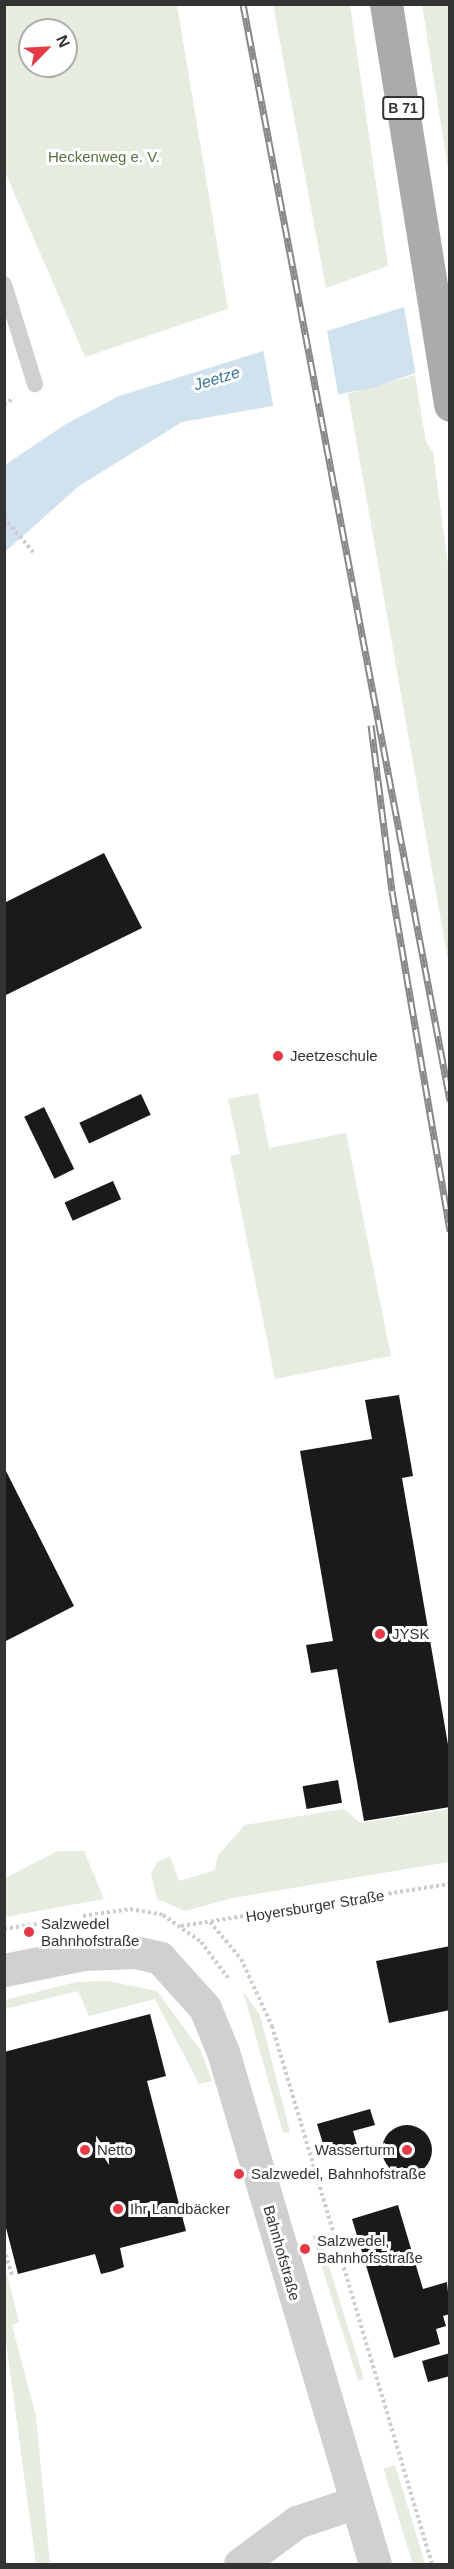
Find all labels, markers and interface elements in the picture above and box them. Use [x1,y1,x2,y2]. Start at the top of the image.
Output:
north arrow [18,18,78,78]
text: N [53,33,73,50]
road number: B 71 [382,97,424,119]
park label: Heckenweg e. V. [48,148,160,166]
water label: Jeetze [192,363,242,395]
place label: Jeetzeschule [290,1047,378,1065]
marker: Jeetzeschule [271,1049,285,1063]
place label: JYSK [392,1625,430,1643]
marker: JYSK [373,1627,387,1641]
street label: Hoyersburger Straße [244,1886,386,1926]
place label: Salzwedel Bahnhofstraße [41,1914,139,1949]
marker: Salzwedel Bahnhofstraße [22,1925,36,1939]
place label: Netto [97,2141,133,2159]
place label: Wasserturm [315,2141,395,2159]
marker: Netto [78,2143,92,2157]
marker: Wasserturm [400,2143,414,2157]
place label: Salzwedel, Bahnhofstraße [251,2165,426,2183]
marker: Salzwedel, Bahnhofstraße [232,2167,246,2181]
place label: Ihr Landbäcker [130,2200,230,2218]
marker: Ihr Landbäcker [111,2202,125,2216]
street label: Bahnhofstraße [260,2203,304,2303]
place label: Salzwedel, Bahnhofsstraße [317,2231,423,2266]
marker: Salzwedel, Bahnhofsstraße [298,2242,312,2256]

